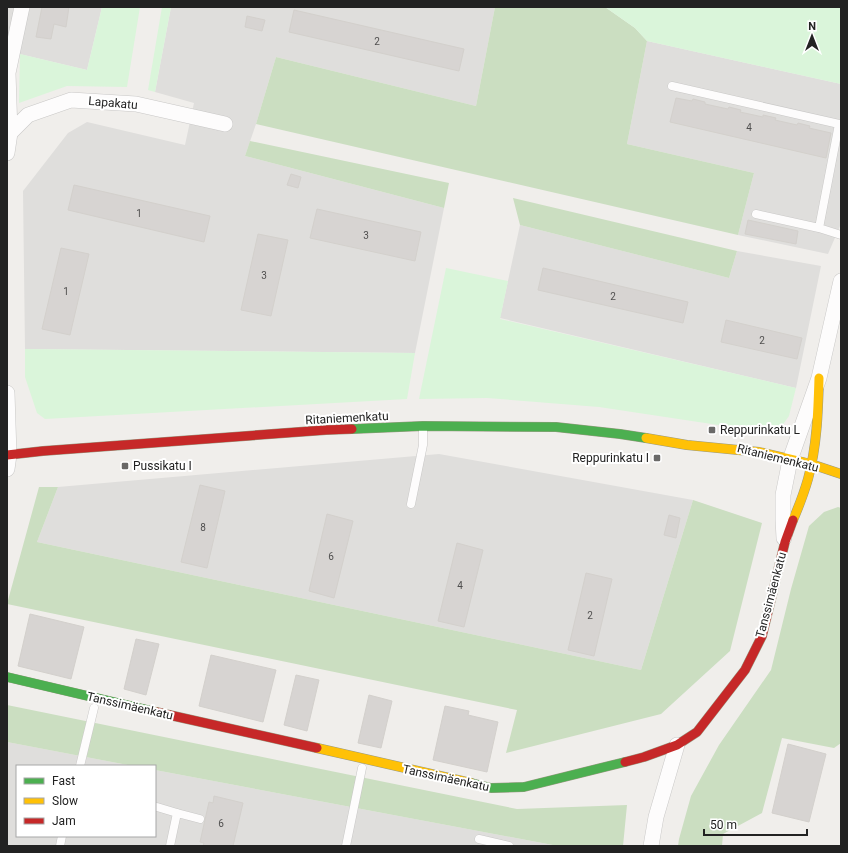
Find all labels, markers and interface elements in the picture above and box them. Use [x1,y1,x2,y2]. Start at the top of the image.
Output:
north arrow [792,16,832,56]
text: N [808,20,816,33]
house number: 2 [374,36,380,47]
street label: Lapakatu [88,94,138,112]
house number: 4 [746,122,752,133]
house number: 1 [136,208,142,219]
house number: 3 [363,230,369,241]
house number: 3 [261,270,267,281]
house number: 1 [63,286,69,297]
house number: 2 [610,291,616,302]
house number: 2 [759,335,765,346]
street label: Ritaniemenkatu [305,409,389,427]
place label: Reppurinkatu L [720,423,801,437]
marker: Reppurinkatu L [707,425,717,435]
street label: Ritaniemenkatu [736,441,820,475]
place label: Reppurinkatu I [572,451,649,465]
marker: Reppurinkatu I [652,453,662,463]
place label: Pussikatu I [133,459,192,473]
marker: Pussikatu I [120,461,130,471]
house number: 8 [200,522,206,533]
house number: 6 [328,551,334,562]
street label: Tanssimäenkatu [753,551,789,639]
house number: 4 [457,580,463,591]
house number: 2 [587,610,593,621]
street label: Tanssimäenkatu [85,689,175,723]
street label: Tanssimäenkatu [401,762,491,794]
legend [16,765,156,837]
text: Fast [52,774,75,788]
text: Slow [52,794,78,808]
scale bar [704,811,807,837]
text: Jam [52,814,76,828]
house number: 6 [218,818,224,829]
text: 50 m [710,818,737,832]

